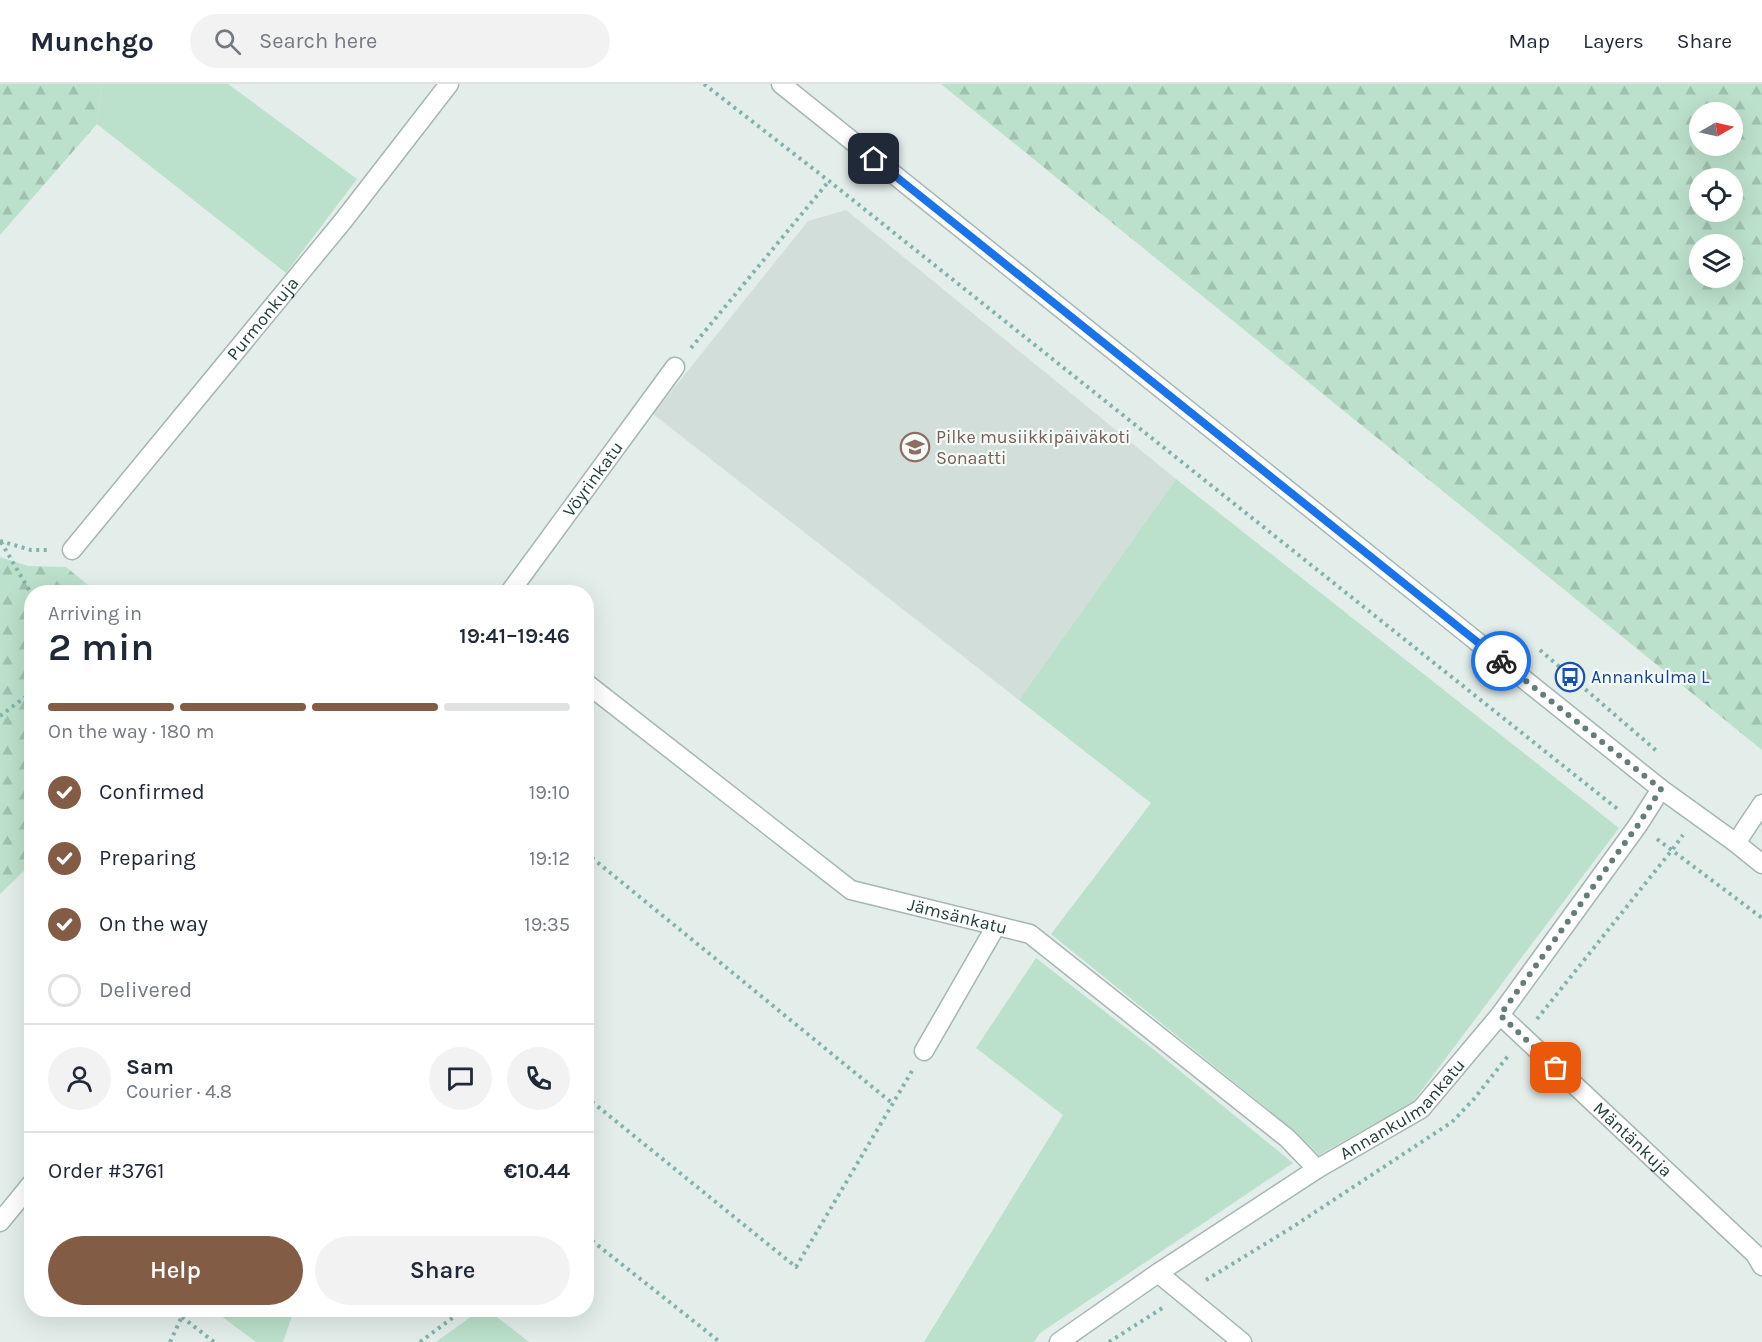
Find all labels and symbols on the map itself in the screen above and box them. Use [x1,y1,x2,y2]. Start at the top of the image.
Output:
north arrow [1689,102,1743,156]
pin [848,133,899,184]
street label: Purmonkuja [222,272,304,365]
place label: Pilke musiikkipäiväkoti Sonaatti [936,426,1130,469]
school or university icon: Pilke musiikkipäiväkoti Sonaatti [899,431,931,463]
street label: Vöyrinkatu [558,437,628,521]
courier [1471,631,1531,691]
bus stop icon: Annankulma L [1554,661,1586,693]
place label: Annankulma L [1591,666,1710,688]
street label: Jämsänkatu [905,893,1010,939]
pin [1530,1042,1581,1093]
street label: Annankulmankatu [1336,1054,1470,1164]
street label: Mäntänkuja [1589,1097,1677,1182]

